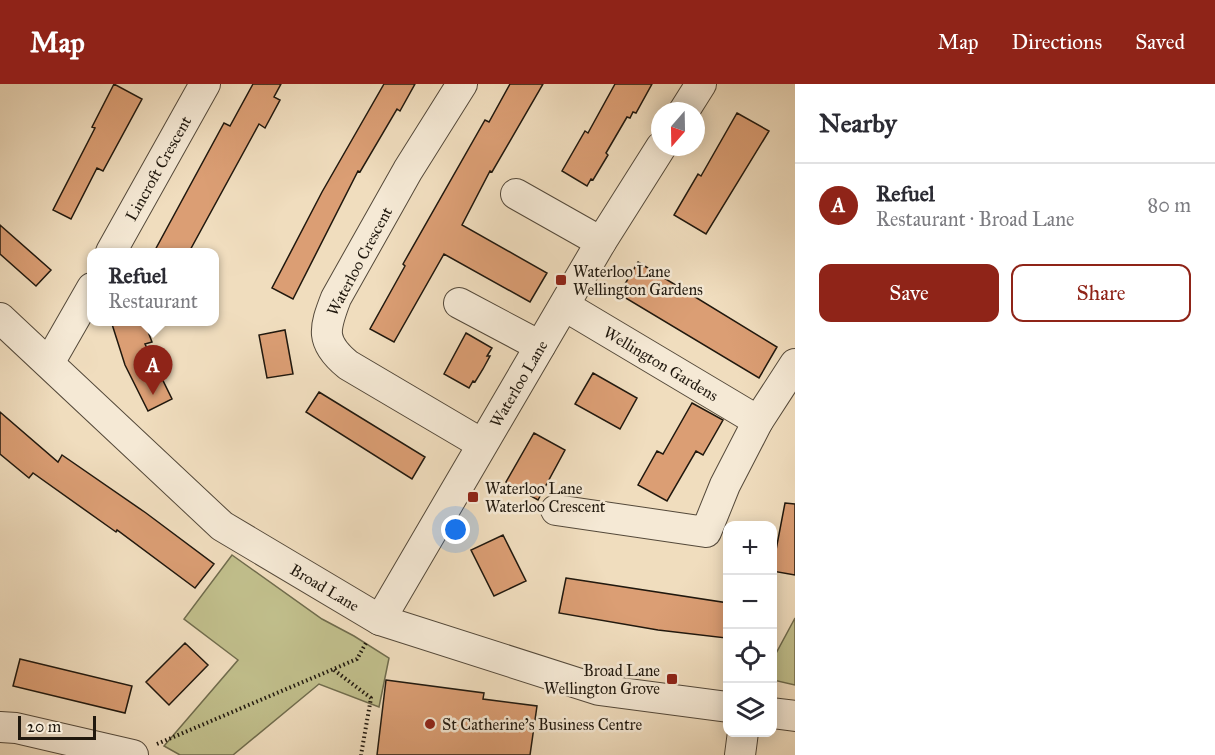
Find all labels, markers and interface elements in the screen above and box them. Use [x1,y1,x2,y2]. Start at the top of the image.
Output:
text: Map [30,25,85,60]
text: Map [938,29,979,55]
text: Directions [1012,29,1102,55]
text: Saved [1135,29,1185,55]
north arrow [651,102,705,156]
text: Nearby [819,107,897,139]
street label: Lincroft Crescent [121,112,195,224]
text: Refuel [876,180,935,207]
text: A [832,193,845,217]
text: 80 m [1148,193,1191,217]
street label: Waterloo Crescent [323,203,396,319]
text: Restaurant · Broad Lane [876,207,1074,231]
popup [87,248,219,326]
text: Refuel [108,262,167,289]
place label: Waterloo Lane Wellington Gardens [573,262,703,300]
button: Save [819,264,999,322]
button: Share [1011,264,1191,322]
marker: Waterloo Lane Wellington Gardens [554,273,568,287]
text: Restaurant [108,289,198,313]
street label: Wellington Gardens [600,322,722,405]
street label: Waterloo Lane [486,337,552,431]
pin: A [134,346,172,395]
place label: Waterloo Lane Waterloo Crescent [485,479,606,516]
marker: Waterloo Lane Waterloo Crescent [466,490,480,504]
your location [441,515,470,544]
map controls [723,521,777,737]
button: + [723,521,777,575]
street label: Broad Lane [287,560,363,616]
button: − [723,575,777,629]
button: locate [723,629,777,683]
place label: Broad Lane Wellington Grove [544,661,660,699]
marker: Broad Lane Wellington Grove [665,672,679,686]
button: layers [723,683,777,737]
scale bar [18,713,96,740]
place label: St Catherine's Business Centre [442,715,642,734]
text: 20 m [27,717,61,736]
marker: St Catherine's Business Centre [423,717,437,731]

